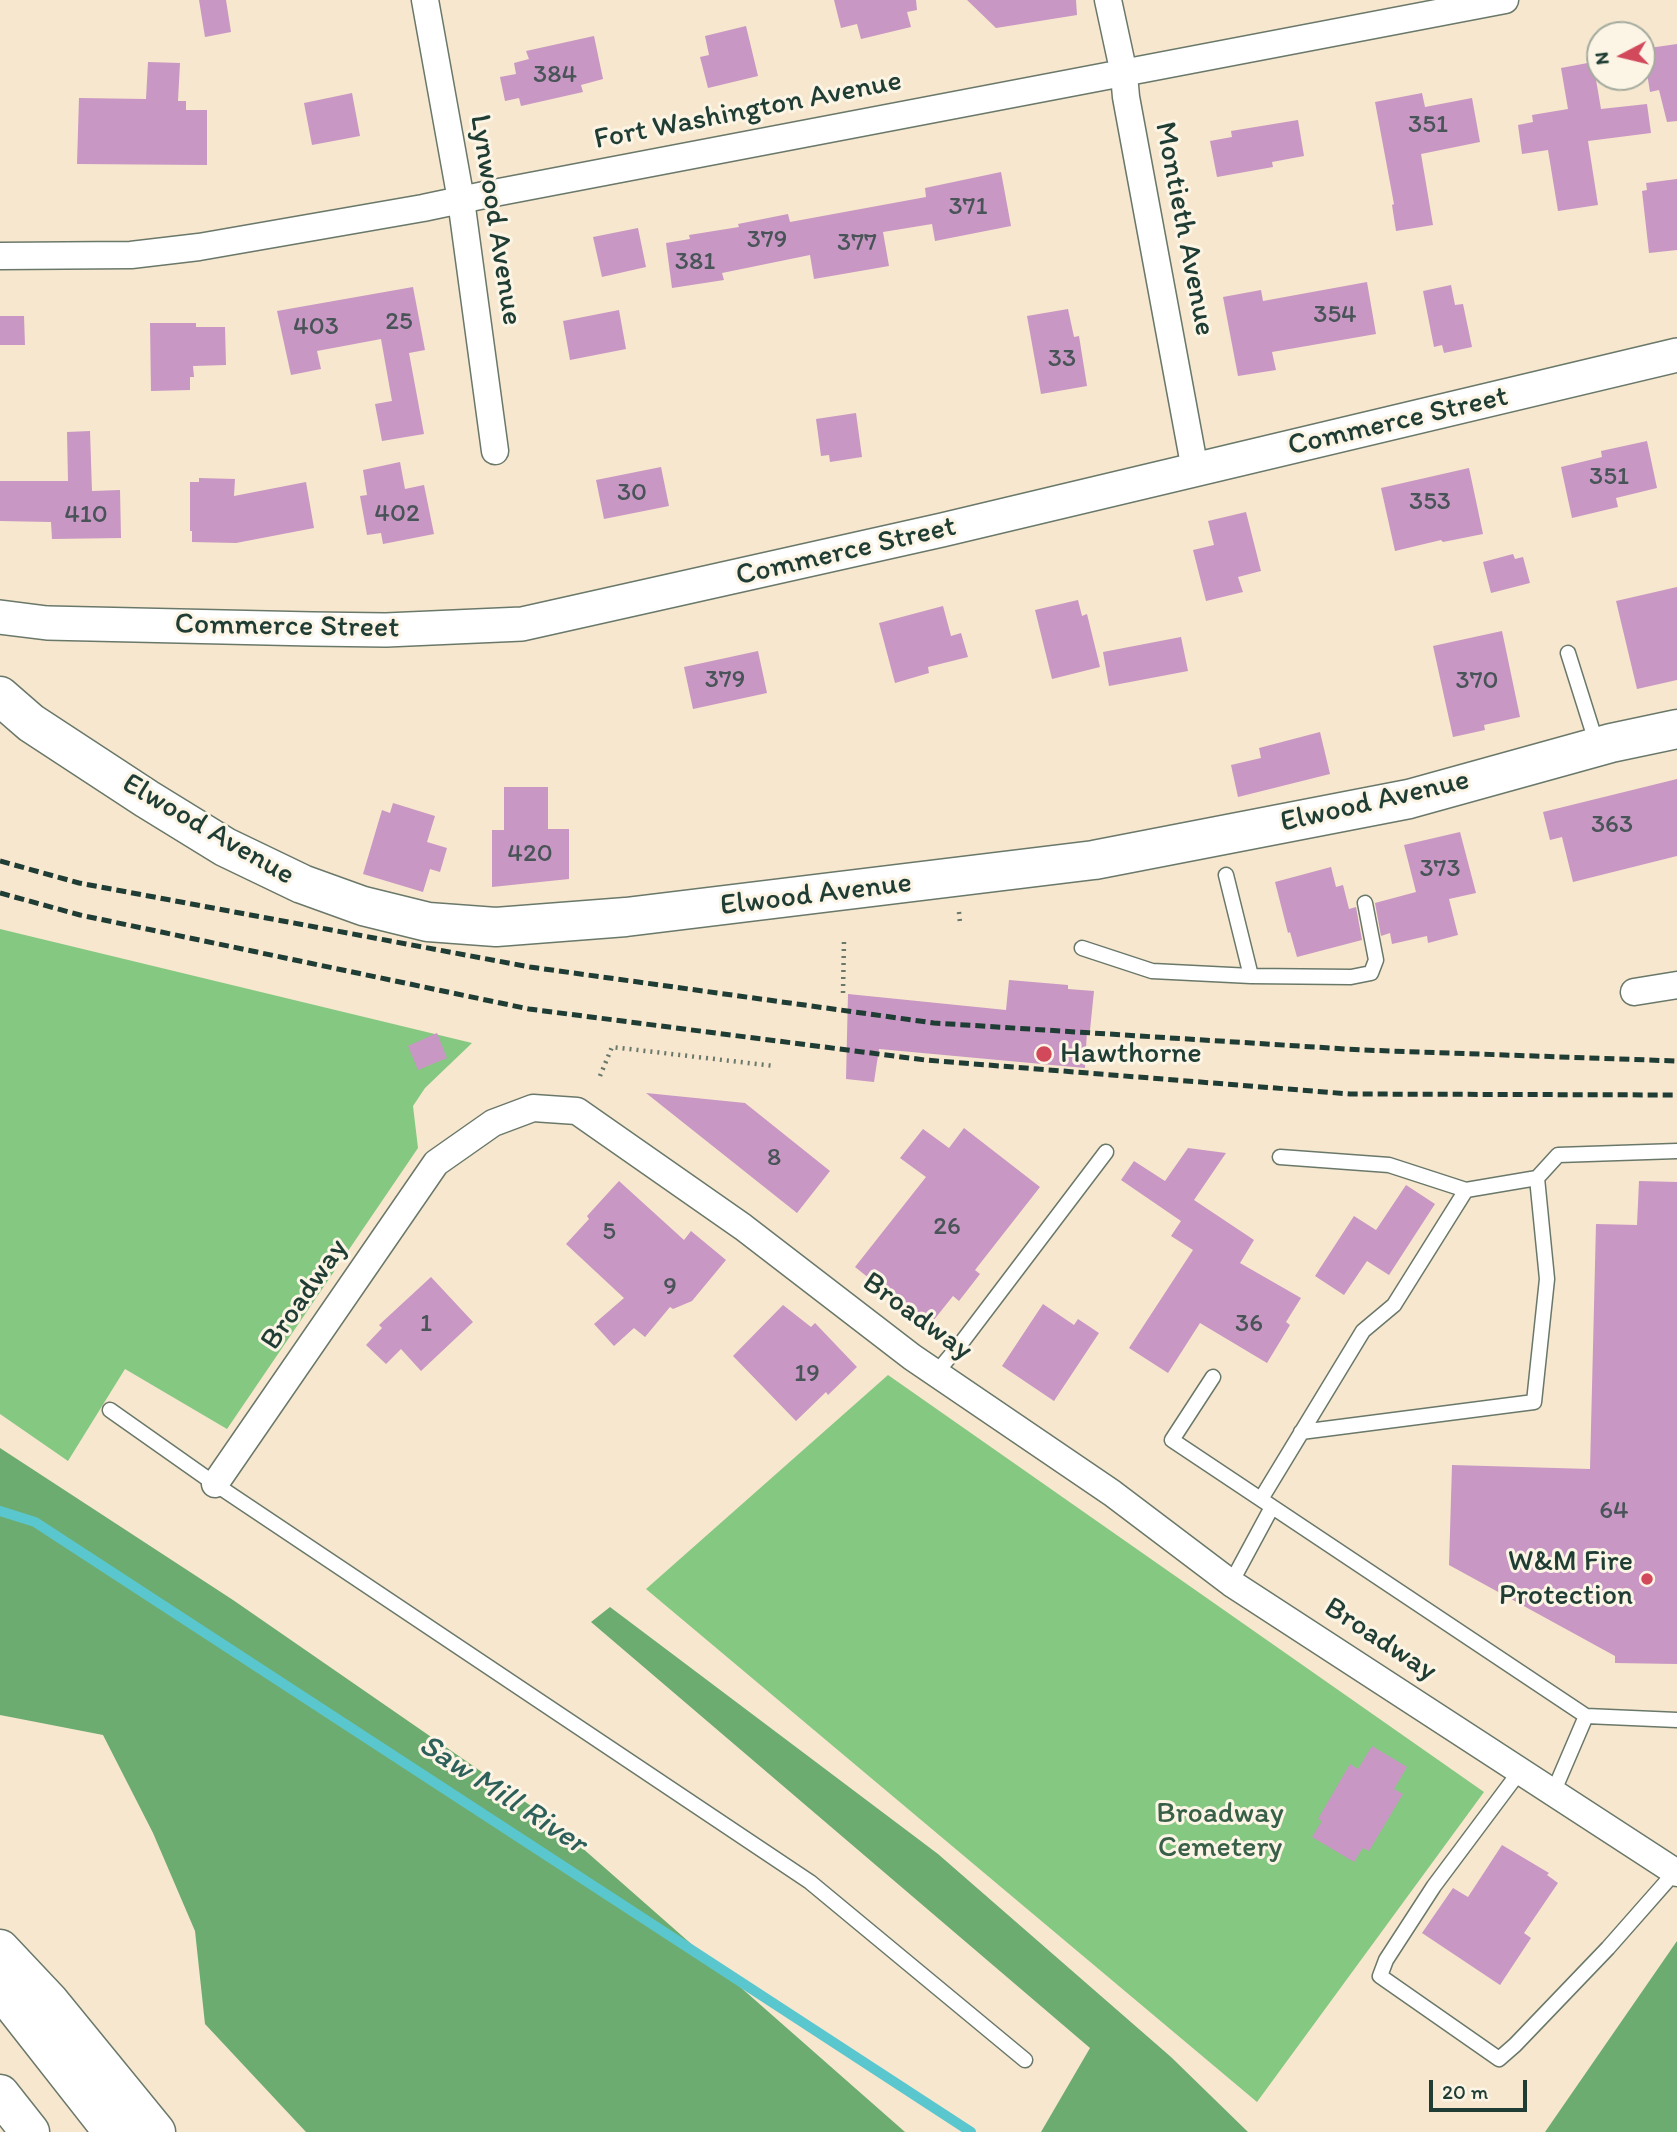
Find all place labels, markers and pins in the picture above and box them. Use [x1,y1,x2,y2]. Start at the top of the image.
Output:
place label: Hawthorne [1060,1036,1202,1072]
marker: Hawthorne [1034,1044,1054,1064]
place label: W&M Fire Protection [1499,1544,1633,1614]
marker: W&M Fire Protection [1639,1571,1655,1587]

